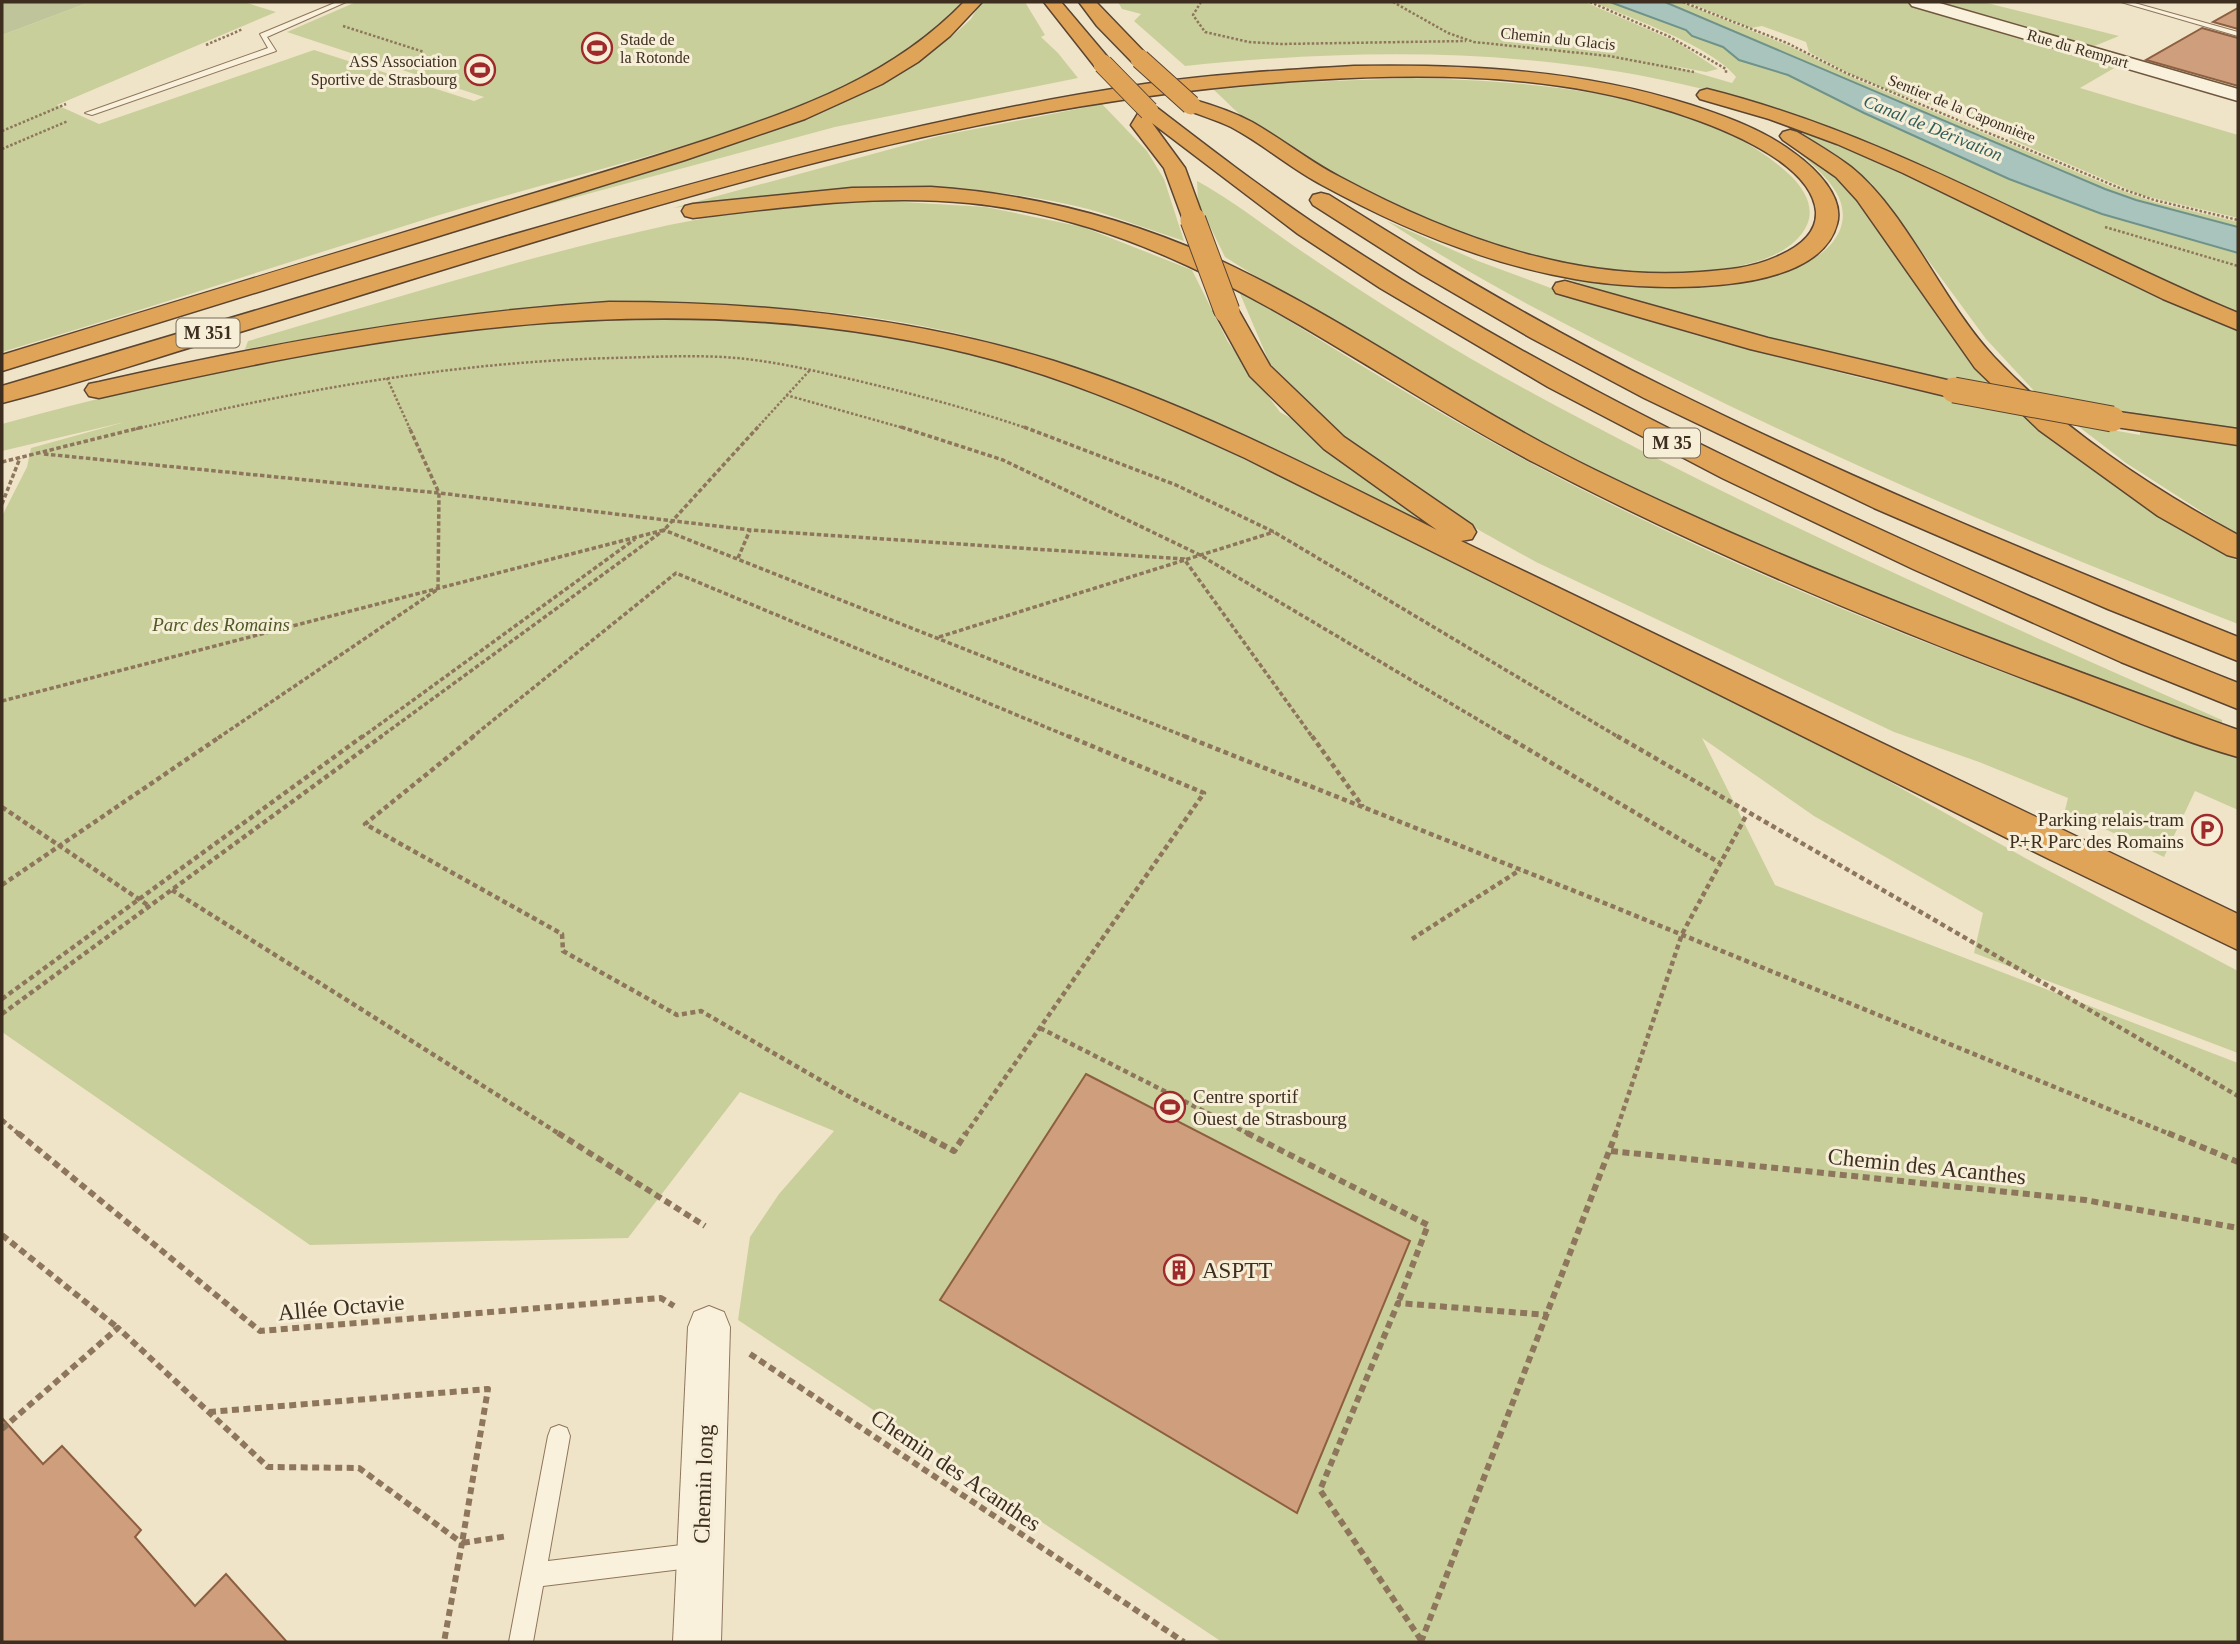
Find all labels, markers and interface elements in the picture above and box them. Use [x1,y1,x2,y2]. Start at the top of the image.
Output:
street label: Chemin du Glacis [1500,24,1616,53]
street label: Rue du Rempart [2025,26,2131,72]
sports icon: Stade de la Rotonde [580,31,614,65]
place label: Stade de la Rotonde [620,31,690,66]
place label: ASS Association Sportive de Strasbourg [311,53,457,89]
sports icon: ASS Association Sportive de Strasbourg [463,53,497,87]
street label: Sentier de la Caponnière [1885,71,2038,147]
water label: Canal de Dérivation [1861,91,2005,165]
road number: M 351 [176,318,240,348]
road number: M 35 [1644,428,1700,458]
park label: Parc des Romains [151,614,290,635]
place label: Parking relais-tram P+R Parc des Romains [2009,809,2184,852]
parking icon: Parking relais-tram P+R Parc des Romains [2190,813,2224,847]
place label: Centre sportif Ouest de Strasbourg [1193,1086,1347,1129]
sports icon: Centre sportif Ouest de Strasbourg [1153,1090,1187,1124]
street label: Chemin des Acanthes [1827,1144,2027,1189]
building icon: ASPTT [1162,1253,1196,1287]
place label: ASPTT [1202,1258,1272,1283]
street label: Allée Octavie [277,1290,405,1325]
street label: Chemin des Acanthes [866,1404,1045,1537]
street label: Chemin long [689,1423,718,1544]

